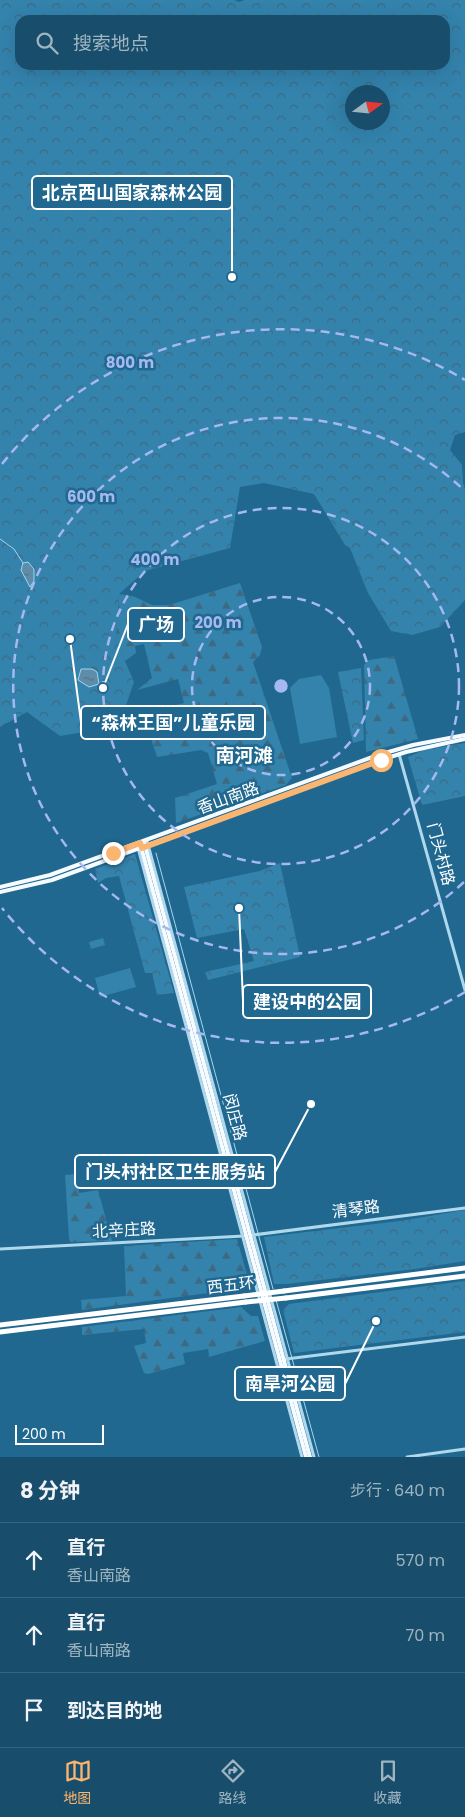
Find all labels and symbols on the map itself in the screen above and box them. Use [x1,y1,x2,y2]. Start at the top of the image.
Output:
north arrow [345,85,390,130]
callout: 北京西山国家森林公园 [32,176,232,209]
text: 北京西山国家森林公园 [42,180,222,205]
text: 800 m [106,352,154,373]
text: 600 m [67,486,115,507]
text: 400 m [131,549,180,570]
callout: 广场 [128,608,184,641]
text: 广场 [138,612,174,637]
text: 200 m [194,612,242,633]
centre of rings [272,677,290,695]
callout: “森林王国”儿童乐园 [81,706,265,739]
text: “森林王国”儿童乐园 [91,710,255,735]
district label: 南河滩 [215,742,273,769]
route start [370,749,393,772]
street label: 香山南路 [194,776,262,820]
street label: 门头村路 [422,820,460,888]
route end [102,842,125,865]
callout: 建设中的公园 [243,985,371,1018]
text: 建设中的公园 [253,989,361,1014]
street label: 闵庄路 [218,1091,252,1143]
callout: 门头村社区卫生服务站 [75,1155,275,1188]
text: 门头村社区卫生服务站 [85,1159,265,1184]
street label: 清琴路 [331,1195,381,1223]
street label: 北辛庄路 [91,1217,157,1243]
street label: 西五环 [206,1271,256,1299]
callout: 南旱河公园 [235,1367,345,1400]
text: 南旱河公园 [245,1371,335,1396]
scale bar [15,1422,104,1445]

